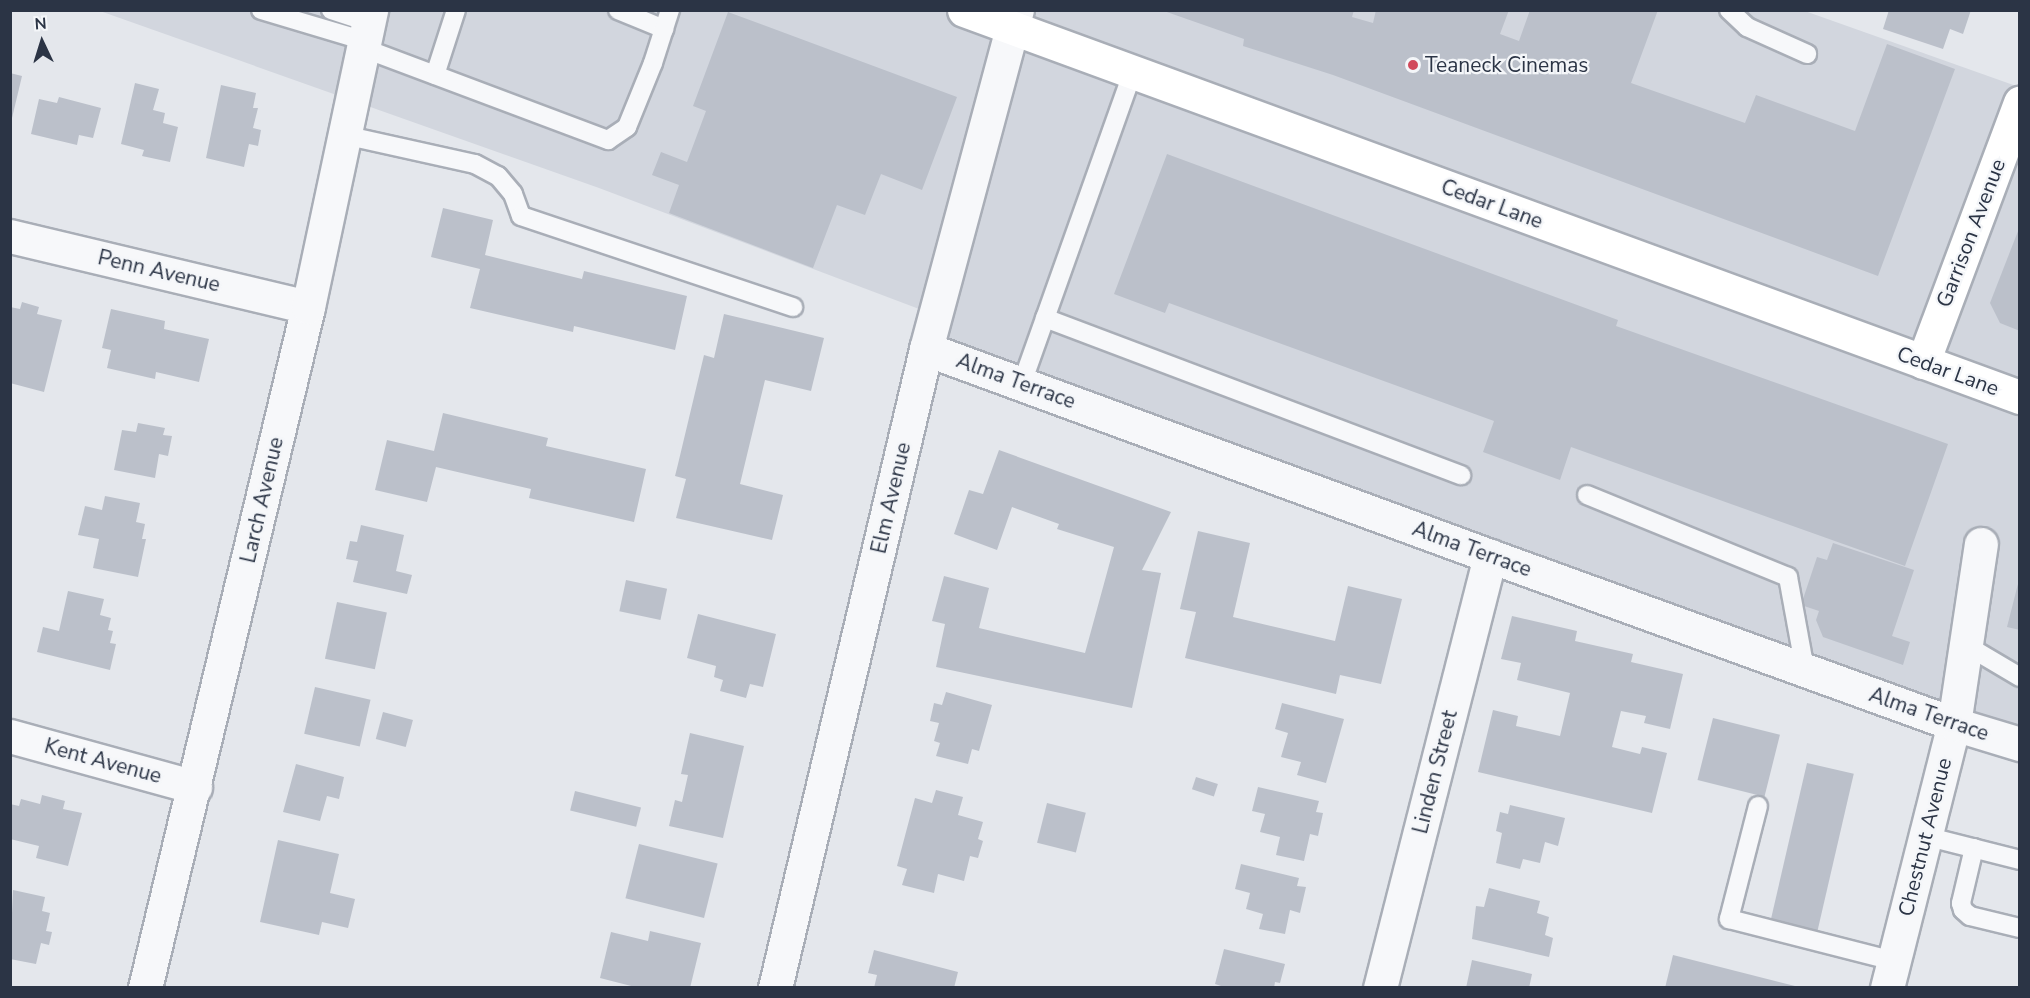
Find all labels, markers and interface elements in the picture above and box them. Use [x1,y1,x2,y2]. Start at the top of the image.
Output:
north arrow [12,12,72,72]
text: N [34,13,47,35]
place label: Teaneck Cinemas [1425,52,1588,78]
marker: Teaneck Cinemas [1406,58,1420,72]
street label: Garrison Avenue [1931,155,2011,311]
street label: Cedar Lane [1438,174,1546,234]
street label: Penn Avenue [95,245,223,297]
street label: Cedar Lane [1894,341,2002,401]
street label: Alma Terrace [953,348,1079,414]
street label: Larch Avenue [235,435,289,565]
street label: Elm Avenue [866,440,916,556]
street label: Alma Terrace [1409,516,1535,582]
street label: Alma Terrace [1866,682,1992,746]
street label: Linden Street [1408,708,1462,836]
street label: Kent Avenue [42,733,164,789]
street label: Chestnut Avenue [1893,755,1957,919]

